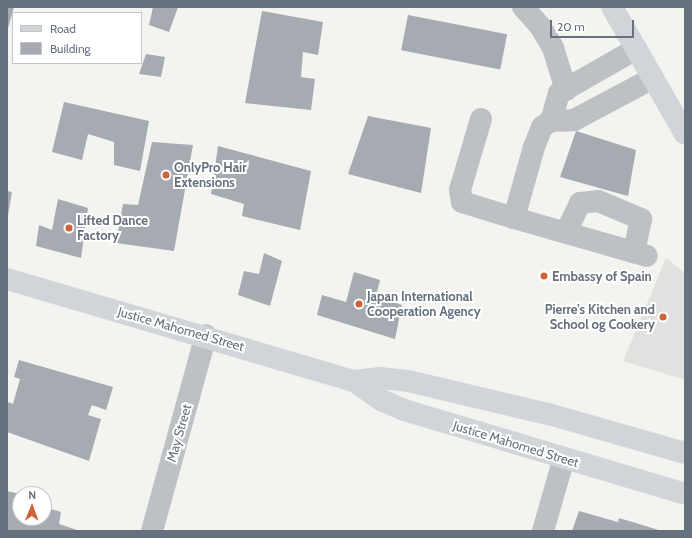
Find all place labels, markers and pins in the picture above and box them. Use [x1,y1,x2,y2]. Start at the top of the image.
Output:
place label: OnlyPro Hair Extensions [174,160,247,191]
marker: OnlyPro Hair Extensions [161,170,171,180]
place label: Lifted Dance Factory [77,213,148,244]
marker: Lifted Dance Factory [64,223,74,233]
place label: Embassy of Spain [552,268,652,284]
marker: Embassy of Spain [539,271,549,281]
place label: Japan International Cooperation Agency [367,289,481,320]
marker: Japan International Cooperation Agency [354,299,364,309]
place label: Pierre's Kitchen and School og Cookery [545,302,655,333]
marker: Pierre's Kitchen and School og Cookery [658,312,668,322]

